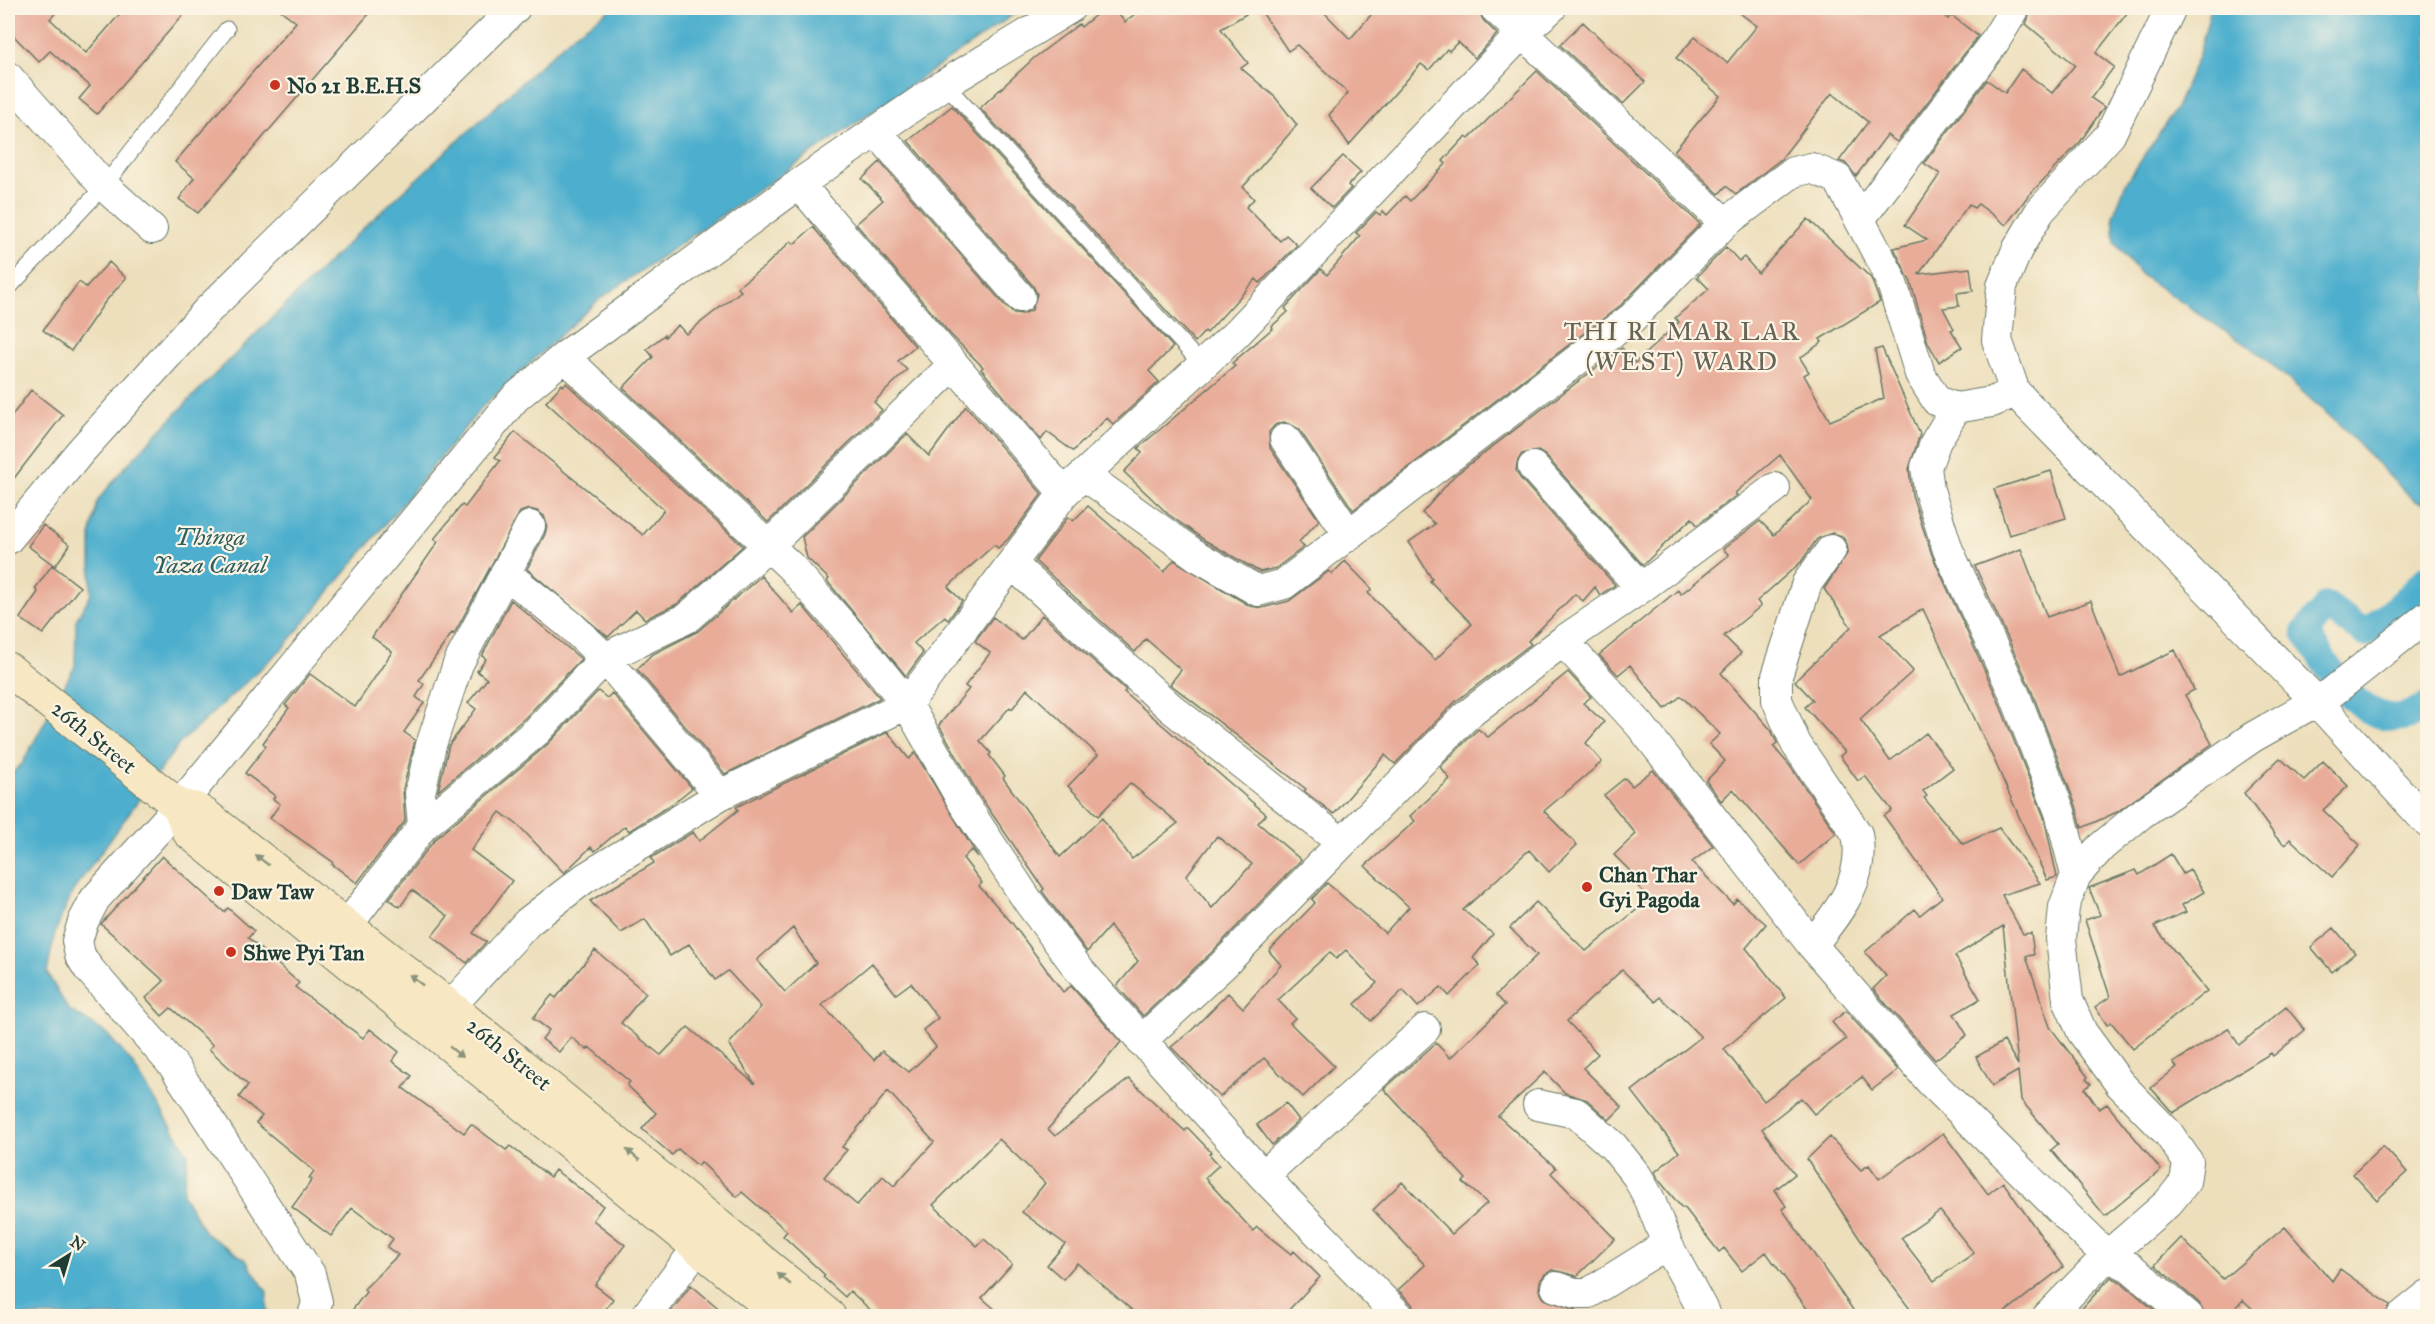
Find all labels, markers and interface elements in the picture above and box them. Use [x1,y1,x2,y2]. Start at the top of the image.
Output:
place label: No 21 B.E.H.S [287,72,421,99]
marker: No 21 B.E.H.S [268,78,282,92]
district label: THI RI MAR LAR (WEST) WARD [1563,315,1801,377]
water label: Thinga Yaza Canal [153,522,269,580]
street label: 26th Street [46,695,142,780]
one-way arrow [254,854,270,867]
place label: Chan Thar Gyi Pagoda [1599,861,1700,913]
place label: Daw Taw [231,878,316,905]
marker: Chan Thar Gyi Pagoda [1580,880,1594,894]
marker: Daw Taw [212,884,226,898]
place label: Shwe Pyi Tan [243,939,364,966]
marker: Shwe Pyi Tan [224,945,238,959]
one-way arrow [408,974,424,987]
street label: 26th Street [461,1012,557,1097]
one-way arrow [448,1045,464,1058]
one-way arrow [625,1149,641,1162]
north arrow [39,1225,99,1285]
text: N [67,1232,89,1255]
one-way arrow [777,1273,792,1286]

